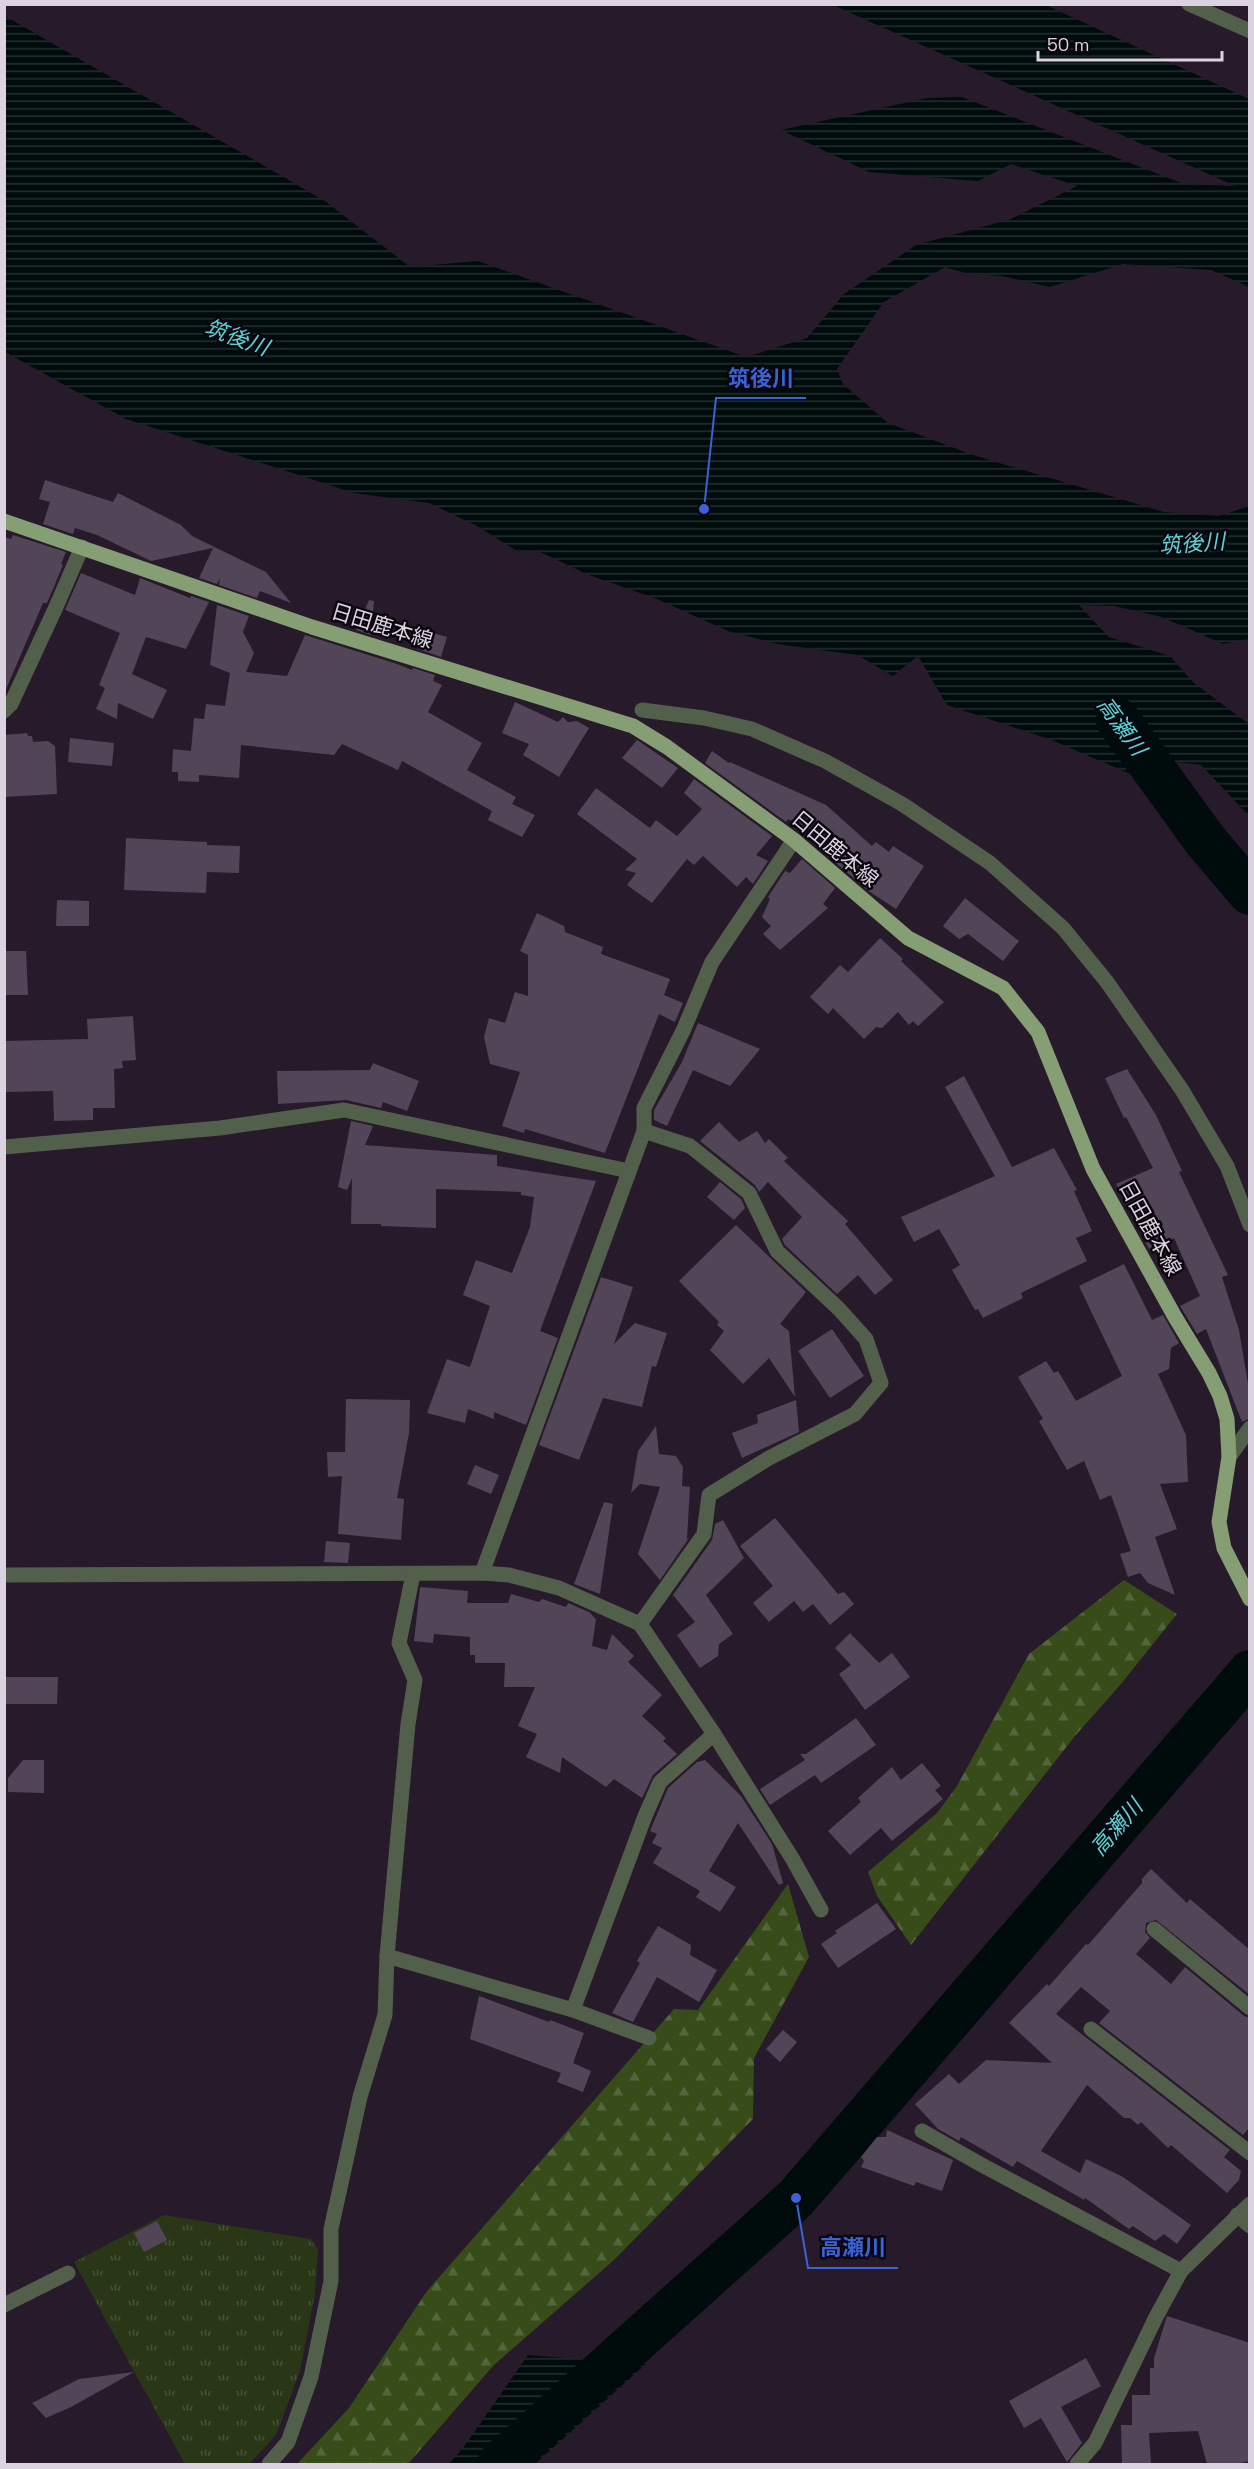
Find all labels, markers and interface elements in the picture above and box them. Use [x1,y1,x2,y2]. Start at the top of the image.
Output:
scale bar [1038,24,1222,62]
text: 50 m [1047,33,1089,56]
water label: 筑後川 [201,313,275,362]
callout: 筑後川 [716,358,806,398]
text: 筑後川 [728,364,794,392]
water label: 筑後川 [1158,527,1228,559]
street label: 日田鹿本線 [328,597,436,654]
water label: 高瀬川 [1091,691,1154,763]
street label: 日田鹿本線 [786,805,884,893]
street label: 日田鹿本線 [1113,1175,1188,1280]
water label: 高瀬川 [1084,1791,1150,1861]
callout: 高瀬川 [808,2228,898,2268]
text: 高瀬川 [820,2233,886,2261]

